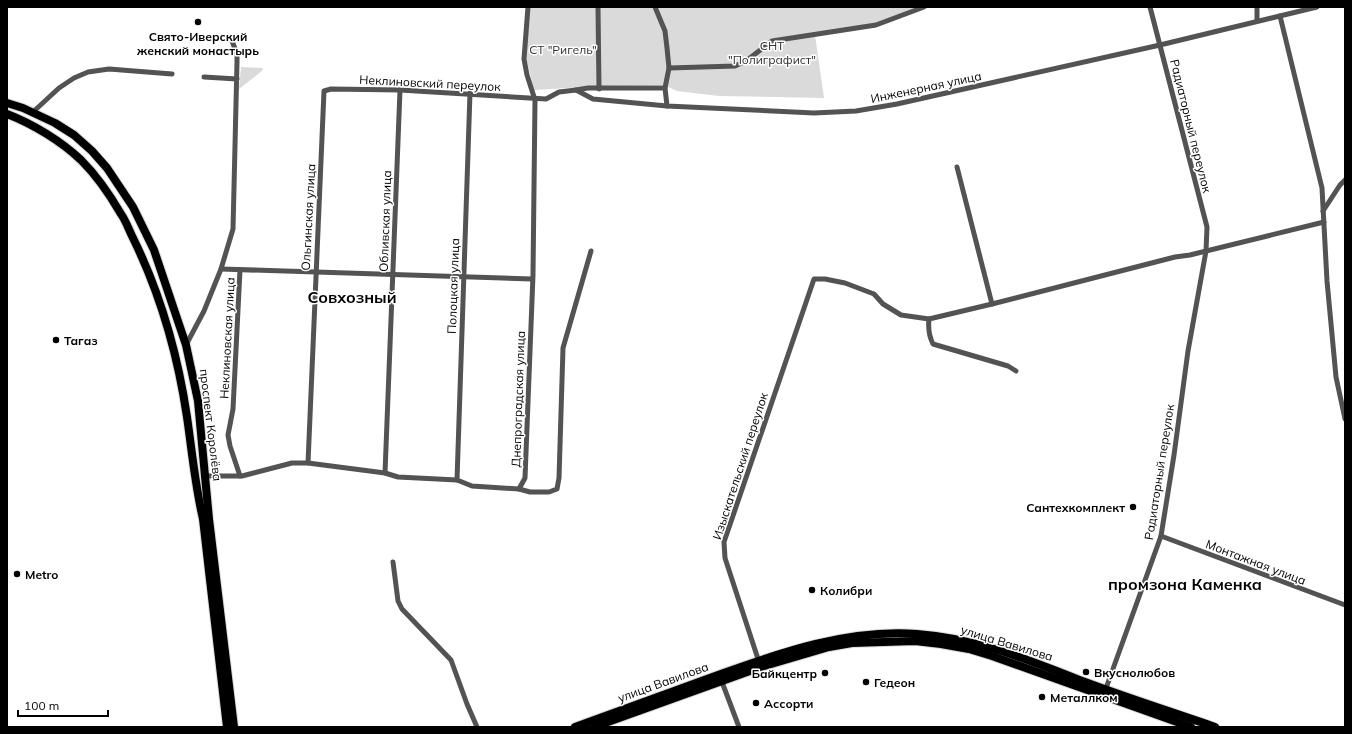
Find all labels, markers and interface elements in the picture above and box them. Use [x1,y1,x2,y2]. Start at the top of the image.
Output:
marker: Свято-Иверский женский монастырь [193,17,203,27]
place label: Свято-Иверский женский монастырь [136,29,259,58]
park label: СНТ "Полиграфист" [728,38,816,67]
park label: СТ "Ригель" [529,42,597,57]
street label: Радиаторный переулок [1167,58,1215,195]
street label: Инженерная улица [869,68,983,106]
street label: Неклиновский переулок [359,72,502,94]
street label: Ольгинская улица [298,163,318,271]
street label: Обливская улица [376,170,394,272]
street label: Полоцкая улица [444,238,462,334]
street label: Неклиновская улица [216,277,238,399]
district label: Совхозный [307,287,397,307]
street label: Днепроградская улица [508,330,528,468]
place label: Тагаз [64,333,98,348]
marker: Тагаз [51,335,61,345]
street label: проспект Королёва [197,368,225,482]
street label: Изыскательский переулок [709,390,771,541]
street label: Радиаторный переулок [1141,403,1177,541]
place label: Сантехкомплект [1026,500,1125,515]
marker: Сантехкомплект [1128,502,1138,512]
street label: Монтажная улица [1204,536,1308,588]
place label: Metro [25,567,58,582]
marker: Metro [12,569,22,579]
district label: промзона Каменка [1108,574,1262,594]
place label: Колибри [820,583,872,598]
marker: Колибри [807,585,817,595]
street label: улица Вавилова [959,622,1055,664]
street label: улица Вавилова [616,659,710,705]
place label: Вкуснолюбов [1094,665,1175,680]
place label: Байкцентр [752,666,817,681]
marker: Вкуснолюбов [1081,667,1091,677]
marker: Байкцентр [820,668,830,678]
place label: Гедеон [874,675,915,690]
marker: Гедеон [861,677,871,687]
place label: Металлком [1050,690,1118,705]
scale bar [18,692,108,718]
marker: Металлком [1037,692,1047,702]
place label: Ассорти [764,696,814,711]
text: 100 m [24,698,59,713]
marker: Ассорти [751,698,761,708]

